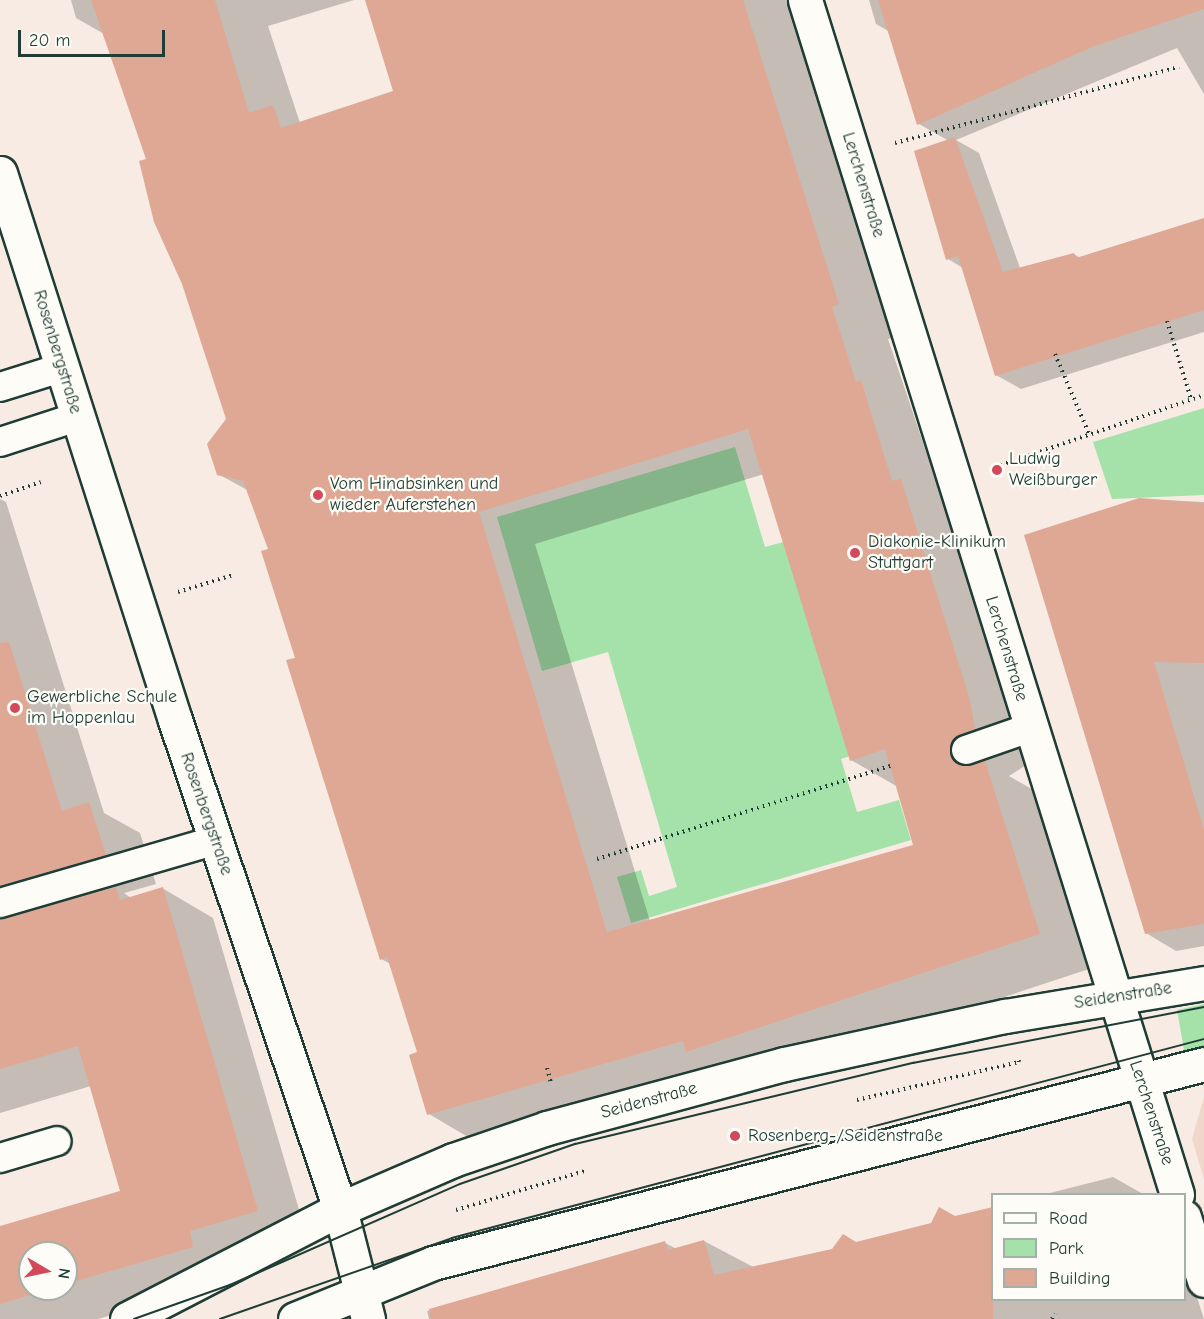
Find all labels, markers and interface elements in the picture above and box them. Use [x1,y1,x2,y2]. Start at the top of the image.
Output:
scale bar [21,18,168,56]
text: 20 m [29,30,70,51]
street label: Lerchenstraße [837,130,889,240]
street label: Rosenbergstraße [28,287,86,417]
place label: Ludwig Weißburger [1009,449,1097,492]
marker: Ludwig Weißburger [990,463,1004,477]
place label: Vom Hinabsinken und wieder Auferstehen [330,474,498,516]
marker: Vom Hinabsinken und wieder Auferstehen [311,488,325,502]
place label: Diakonie-Klinikum Stuttgart [868,532,1006,574]
marker: Diakonie-Klinikum Stuttgart [846,544,864,562]
street label: Lerchenstraße [980,594,1032,704]
place label: Gewerbliche Schule im Hoppenlau [27,687,177,730]
marker: Gewerbliche Schule im Hoppenlau [8,701,22,715]
street label: Rosenbergstraße [175,750,237,878]
street label: Seidenstraße [1073,978,1173,1014]
street label: Lerchenstraße [1124,1058,1178,1168]
street label: Seidenstraße [599,1078,699,1124]
place label: Rosenberg-/Seidenstraße [748,1125,943,1147]
marker: Rosenberg-/Seidenstraße [726,1127,744,1145]
legend [991,1193,1186,1301]
text: Road [1049,1208,1088,1229]
text: Park [1049,1238,1083,1259]
north arrow [18,1241,78,1301]
text: N [54,1267,74,1280]
text: Building [1049,1268,1111,1289]

